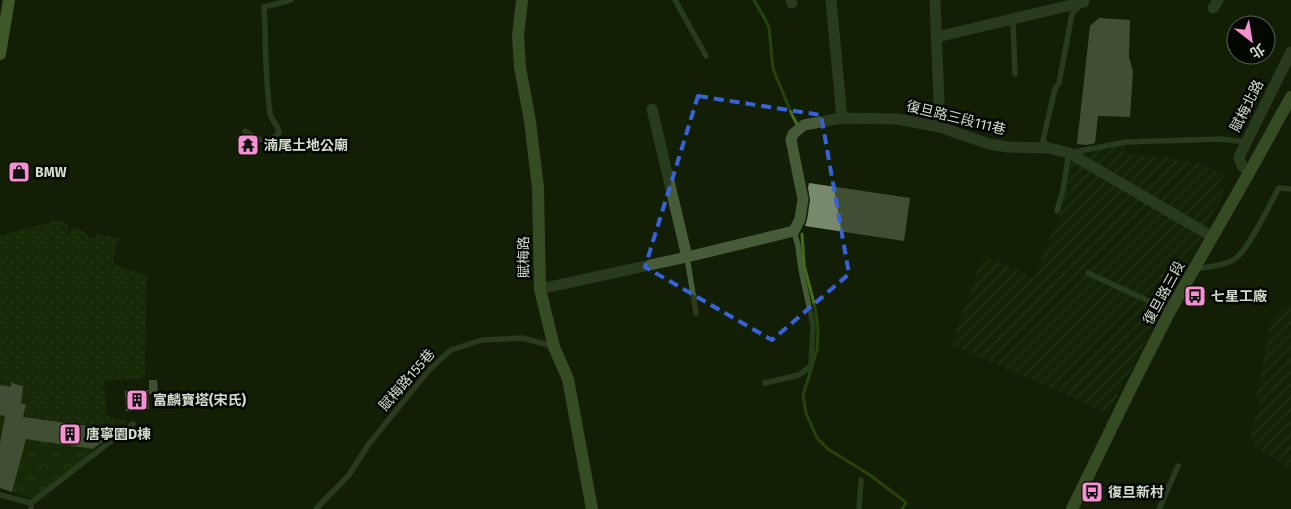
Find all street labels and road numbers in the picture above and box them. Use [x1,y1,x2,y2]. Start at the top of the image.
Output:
street label: 賦梅北路 [1227,77,1267,135]
street label: 復旦路三段111巷 [905,97,1007,139]
street label: 賦梅路 [515,236,533,278]
street label: 復旦路三段 [1140,258,1188,328]
street label: 賦梅路155巷 [376,346,438,414]

